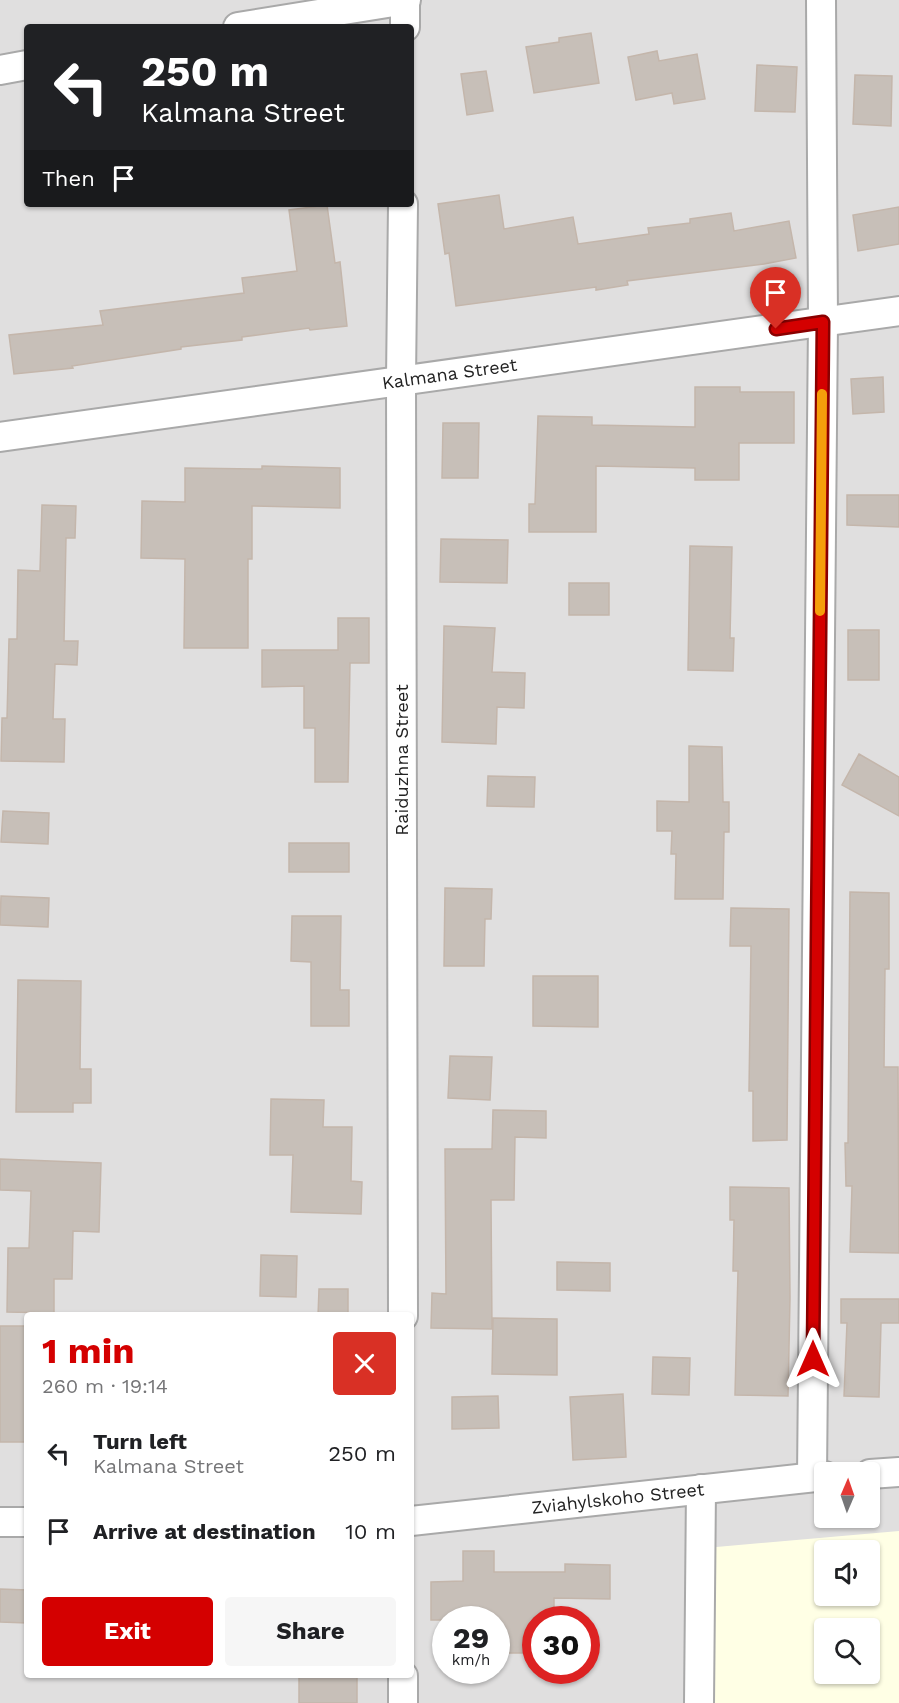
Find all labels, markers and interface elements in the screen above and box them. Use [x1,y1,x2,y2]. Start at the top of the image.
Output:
text: 250 m [141,47,269,96]
icon: left [42,48,120,126]
text: Kalmana Street [141,97,345,129]
icon: arrive [107,162,140,195]
text: Then [42,166,95,191]
pin [750,267,801,329]
icon: arrive [759,276,792,309]
street label: Kalmana Street [381,354,519,393]
street label: Raiduzhna Street [391,684,412,836]
position arrow [781,1327,845,1391]
text: 1 min [42,1330,134,1372]
button: close [333,1332,396,1395]
text: 260 m · 19:14 [42,1374,168,1398]
text: Turn left [93,1429,187,1454]
icon: left [42,1437,75,1470]
text: 250 m [328,1441,396,1466]
text: Kalmana Street [93,1454,244,1478]
north arrow [814,1462,880,1528]
map controls [814,1462,880,1684]
street label: Zviahylskoho Street [530,1478,706,1518]
icon: arrive [42,1515,75,1548]
text: Arrive at destination [93,1519,316,1544]
text: 10 m [345,1519,396,1544]
button: sound [814,1540,880,1606]
button: Exit [42,1597,213,1666]
button: Share [225,1597,396,1666]
speed limit sign: 30 [522,1606,600,1684]
button: search [814,1618,880,1684]
text: 29 [453,1620,489,1655]
text: km/h [452,1651,490,1669]

